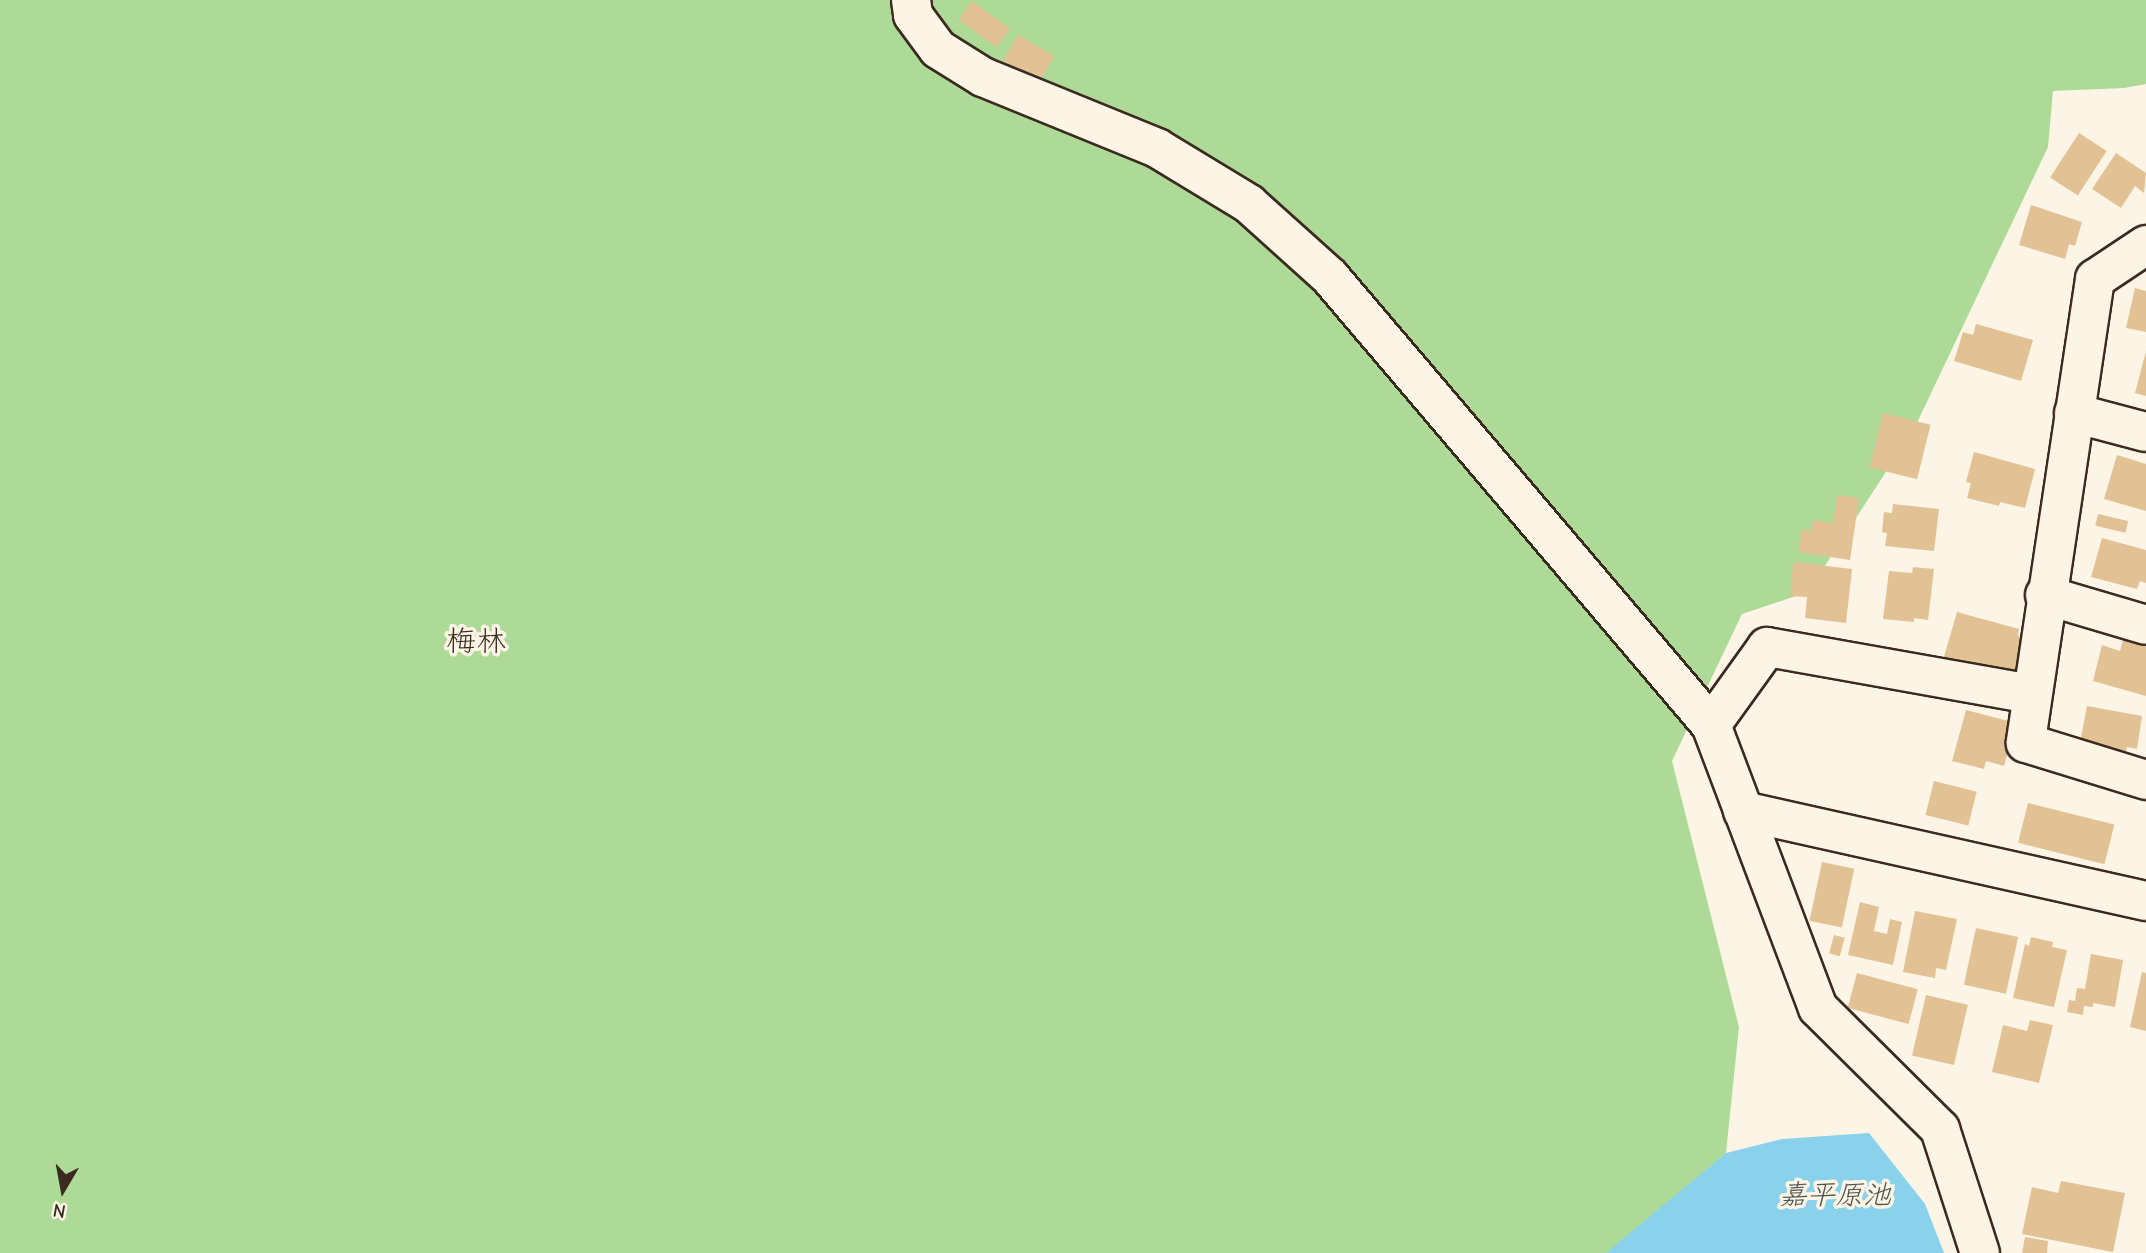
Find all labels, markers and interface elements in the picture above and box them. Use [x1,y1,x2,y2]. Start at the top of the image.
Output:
district label: 梅林 [446,624,506,660]
north arrow [28,1155,98,1225]
water label: 嘉平原池 [1779,1178,1891,1212]
text: N [51,1199,67,1223]

